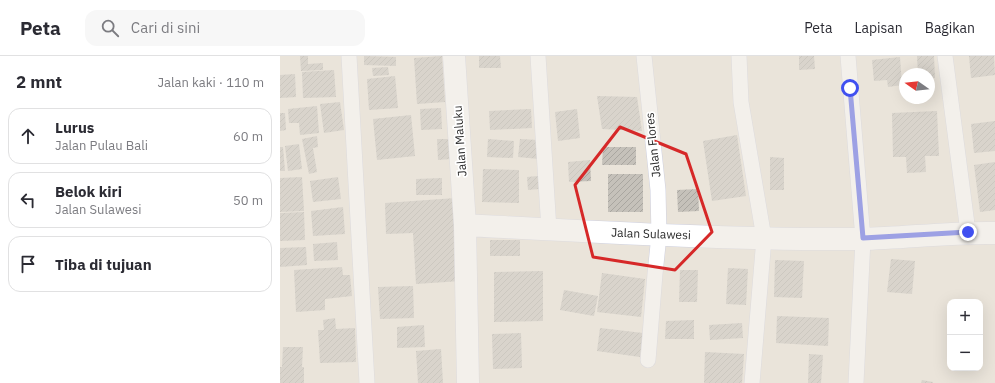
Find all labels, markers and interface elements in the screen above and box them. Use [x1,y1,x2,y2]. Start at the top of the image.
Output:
search box [85,10,365,46]
text: Peta [20,16,61,40]
icon: search [99,17,121,39]
text: Cari di sini [131,18,200,37]
text: Peta [804,19,832,37]
text: Lapisan [854,19,903,37]
text: Bagikan [925,19,975,37]
north arrow [899,68,935,104]
text: 2 mnt [16,71,62,93]
text: Jalan kaki · 110 m [157,74,264,91]
route start [841,79,859,97]
street label: Jalan Maluku [450,105,469,177]
street label: Jalan Flores [642,112,663,178]
text: Lurus [55,118,94,137]
icon: ahead [17,125,39,147]
text: 60 m [233,128,263,145]
text: Jalan Pulau Bali [55,137,148,154]
text: Belok kiri [55,182,122,201]
icon: left [17,189,39,211]
text: 50 m [233,192,263,209]
text: Jalan Sulawesi [55,201,142,218]
route end [959,223,977,241]
street label: Jalan Sulawesi [611,225,691,242]
icon: arrive [17,253,39,275]
text: Tiba di tujuan [55,255,152,274]
map controls [947,299,983,371]
button: + [947,299,983,335]
button: − [947,335,983,371]

